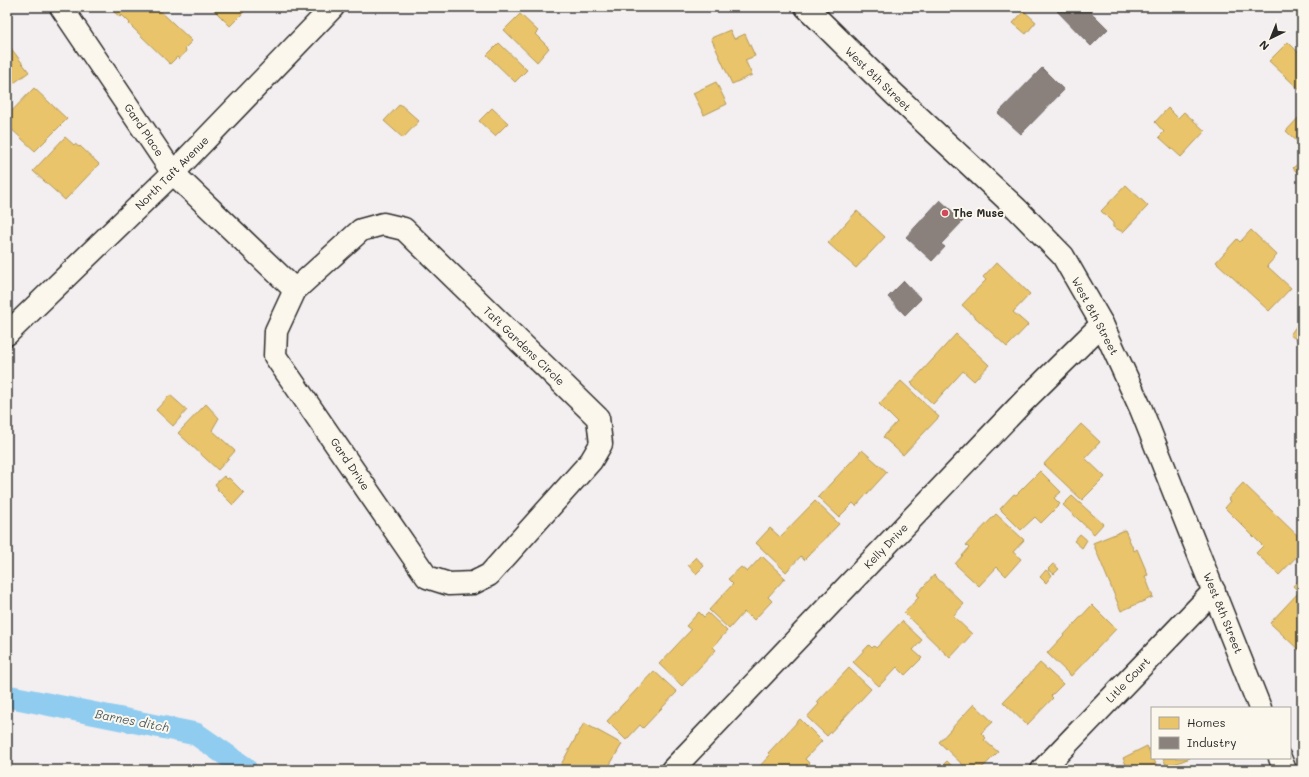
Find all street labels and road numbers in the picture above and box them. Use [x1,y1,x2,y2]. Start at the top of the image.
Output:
street label: West 8th Street [842,43,915,114]
street label: Gard Place [121,100,168,159]
street label: North Taft Avenue [132,132,212,213]
street label: West 8th Street [1069,274,1122,358]
street label: Taft Gardens Circle [480,303,568,389]
street label: Gard Drive [327,435,374,493]
street label: Kelly Drive [860,520,911,571]
street label: West 8th Street [1200,570,1247,656]
street label: Litle Court [1102,654,1153,706]

